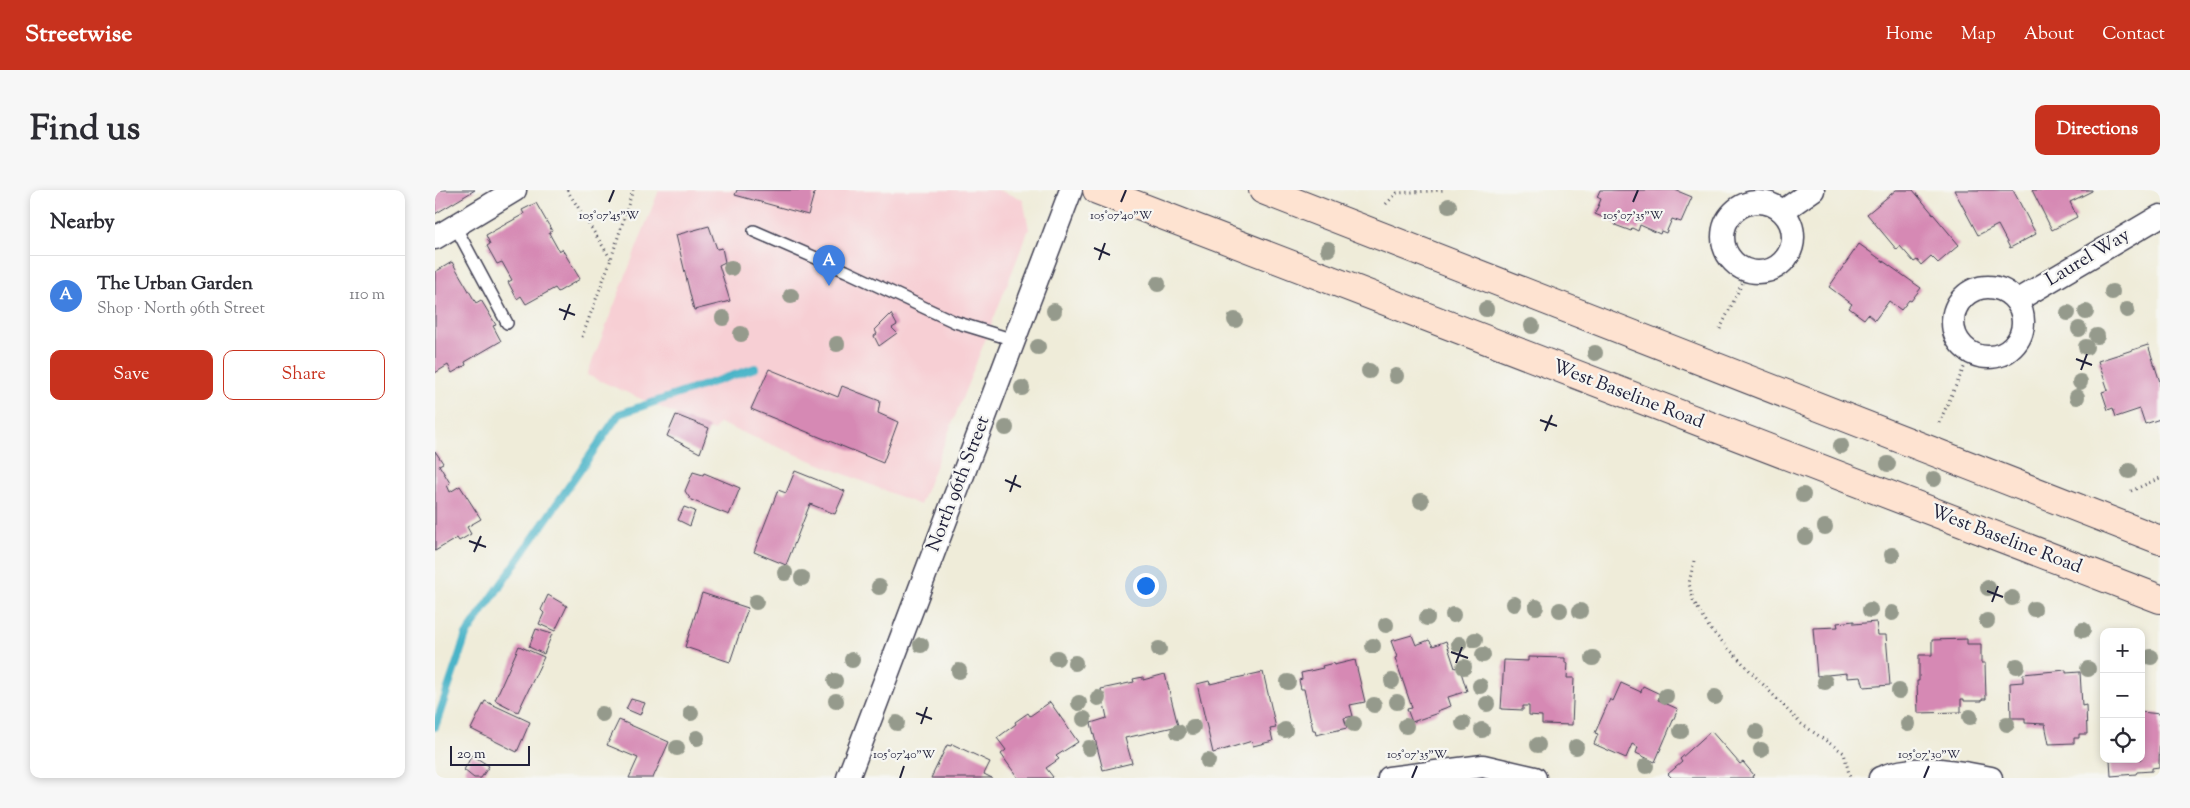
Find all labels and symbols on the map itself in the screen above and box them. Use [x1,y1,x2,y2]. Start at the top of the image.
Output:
text: 105°07'45"W [579,207,640,225]
text: 105°07'40"W [1090,207,1153,225]
text: 105°07'35"W [1603,207,1664,225]
street label: Laurel Way [2041,222,2136,294]
pin: A [813,245,845,286]
street label: West Baseline Road [1548,354,1708,436]
street label: North 96th Street [921,412,997,556]
street label: West Baseline Road [1926,499,2086,581]
your location [1133,573,1159,599]
scale bar [450,743,530,766]
text: 105°07'40"W [873,746,936,764]
text: 105°07'35"W [1387,746,1448,764]
text: 105°07'30"W [1898,746,1961,764]

